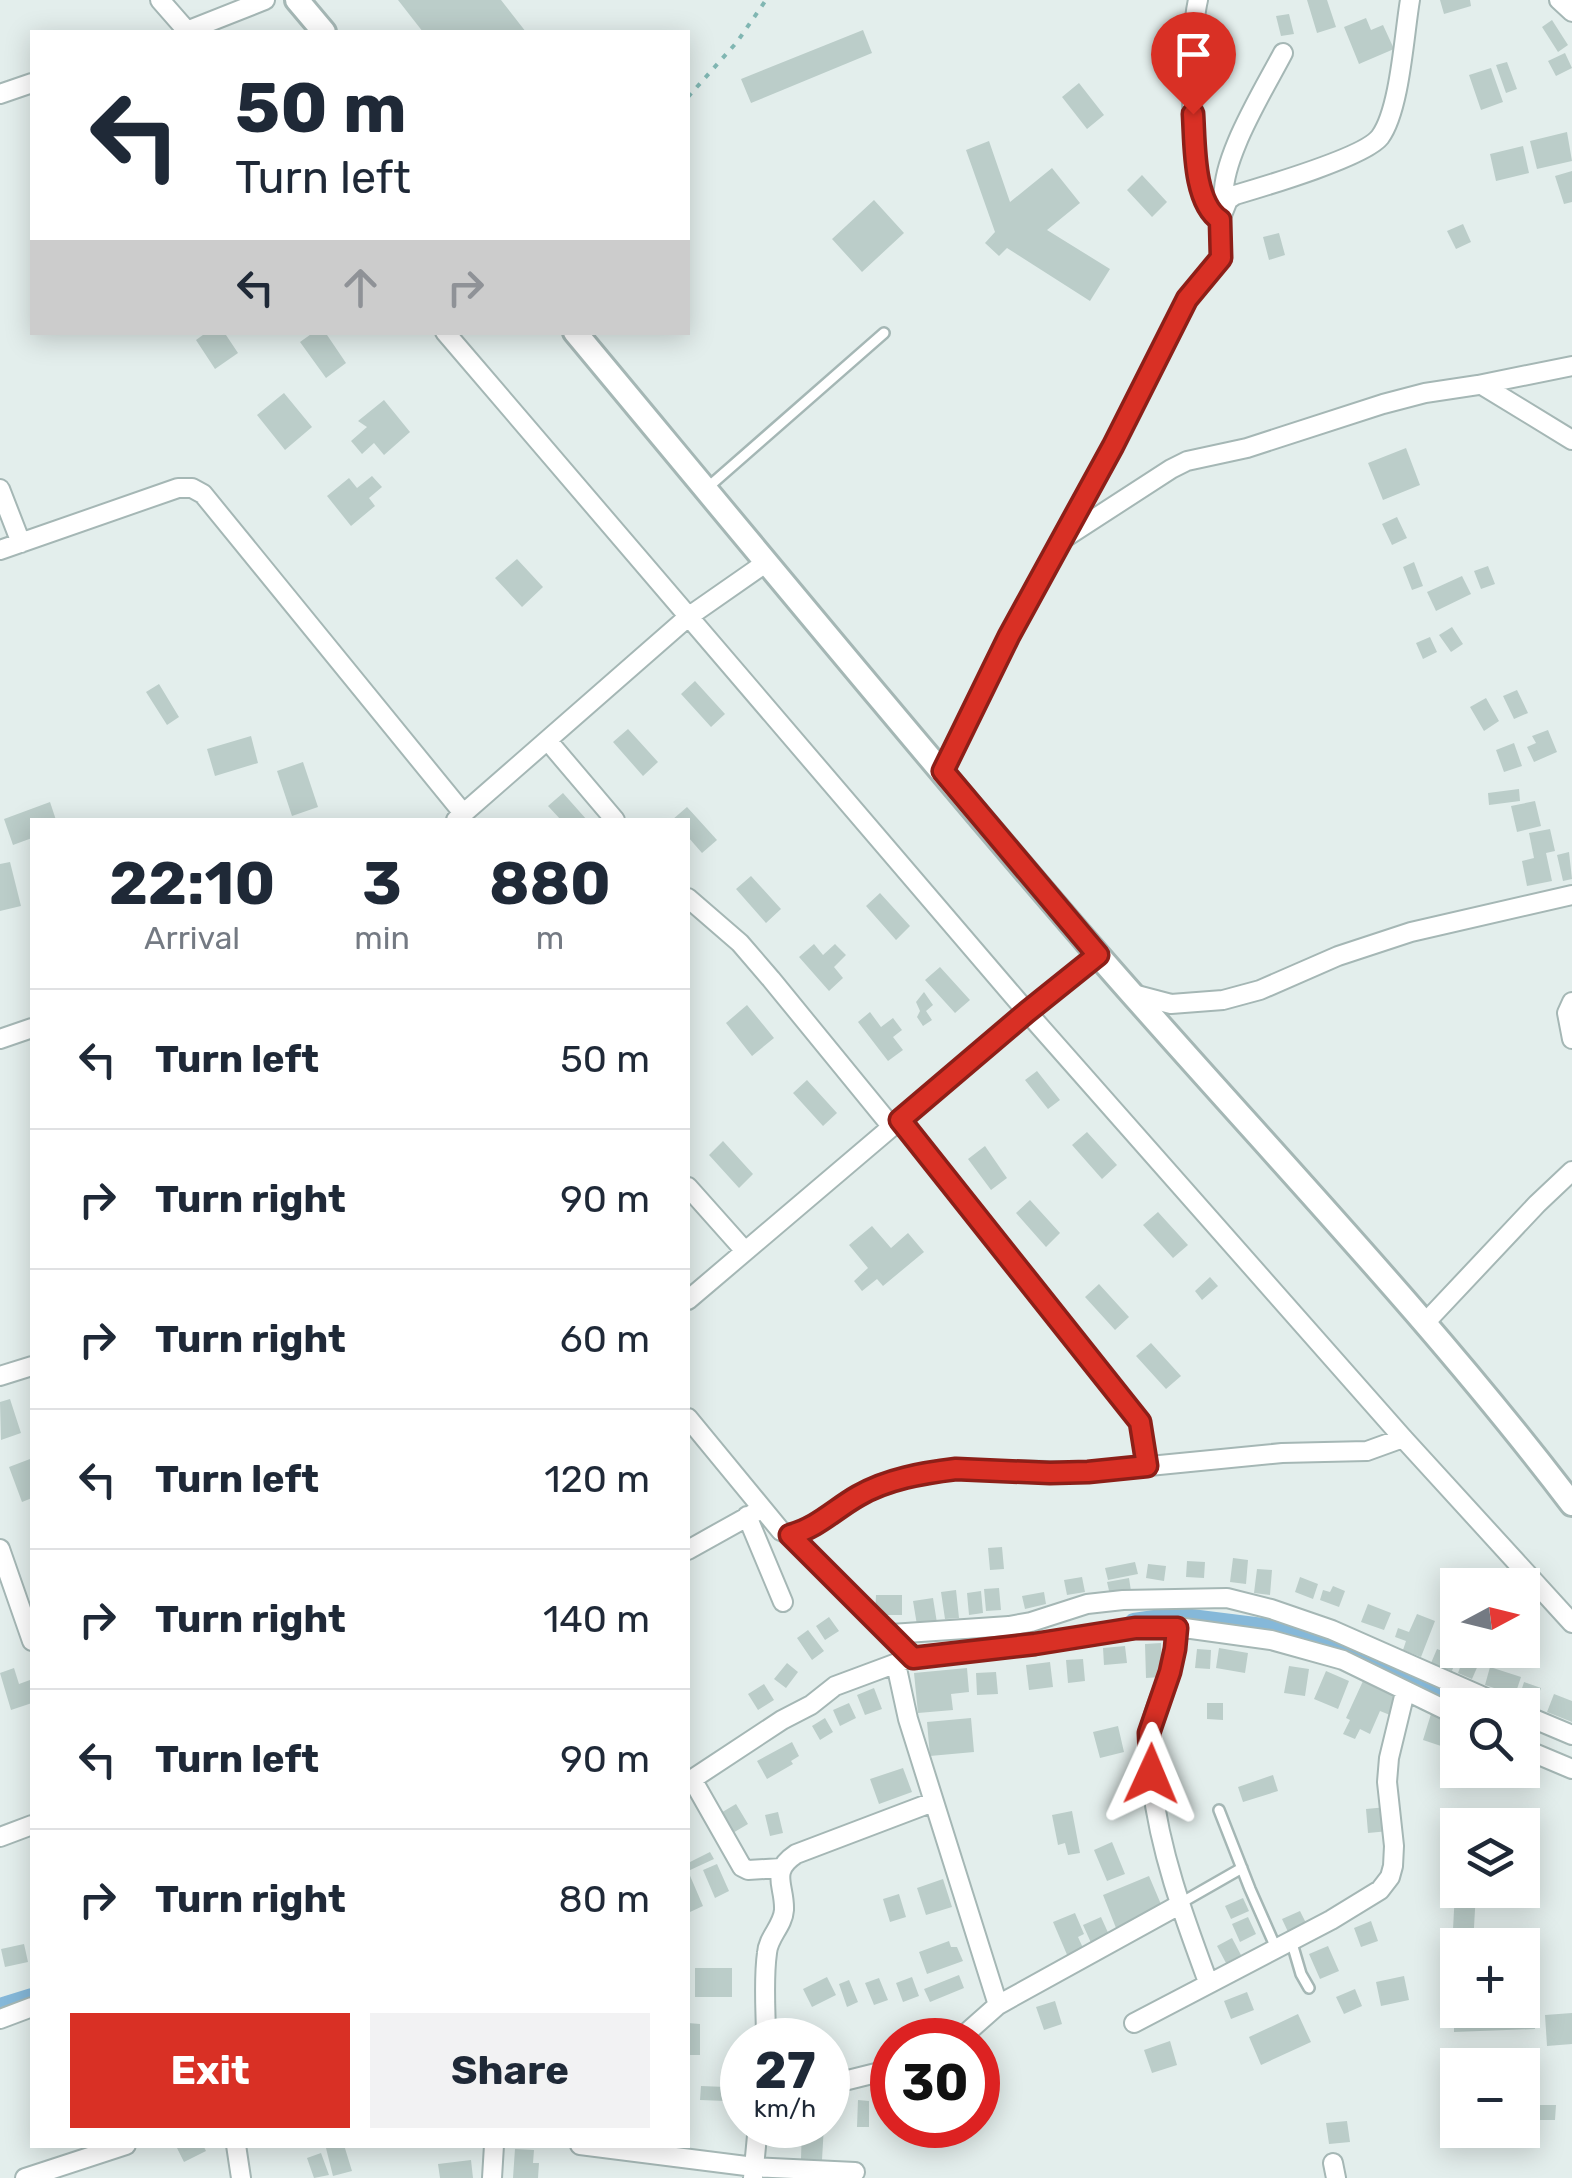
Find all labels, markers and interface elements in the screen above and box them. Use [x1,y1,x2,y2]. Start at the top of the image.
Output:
pin [1151,12,1236,115]
icon: arrive [1166,27,1221,82]
text: 50 m [235,67,407,150]
icon: left [70,70,200,200]
text: Turn left [235,151,411,204]
icon: left [228,260,283,315]
icon: ahead [333,260,388,315]
icon: right [438,260,493,315]
text: 22:10 [109,848,275,919]
text: 3 [362,848,402,919]
text: 880 [489,848,611,919]
text: Arrival [144,919,240,957]
text: min [354,919,410,957]
text: m [536,919,564,957]
icon: left [70,1032,125,1087]
text: Turn left [155,1036,319,1082]
text: 50 m [560,1036,650,1082]
icon: right [70,1172,125,1227]
text: Turn right [155,1176,346,1222]
text: 90 m [560,1176,650,1222]
icon: right [70,1312,125,1367]
text: Turn right [155,1316,346,1362]
text: 60 m [560,1316,650,1362]
icon: left [70,1452,125,1507]
text: Turn left [155,1456,319,1502]
text: 120 m [544,1456,650,1502]
north arrow [1440,1568,1540,1668]
map controls [1440,1568,1540,2148]
icon: right [70,1592,125,1647]
text: Turn right [155,1596,346,1642]
text: 140 m [543,1596,650,1642]
button: search [1440,1688,1540,1788]
position arrow [1099,1722,1203,1826]
icon: left [70,1732,125,1787]
text: Turn left [155,1736,319,1782]
text: 90 m [560,1736,650,1782]
button: layers [1440,1808,1540,1908]
icon: right [70,1872,125,1927]
text: Turn right [155,1876,346,1922]
text: 80 m [559,1876,650,1922]
button: + [1440,1928,1540,2028]
button: Exit [70,2013,350,2128]
button: Share [370,2013,650,2128]
speed limit sign: 30 [870,2018,1000,2148]
text: 27 [754,2041,816,2101]
button: − [1440,2048,1540,2148]
text: km/h [754,2094,816,2123]

